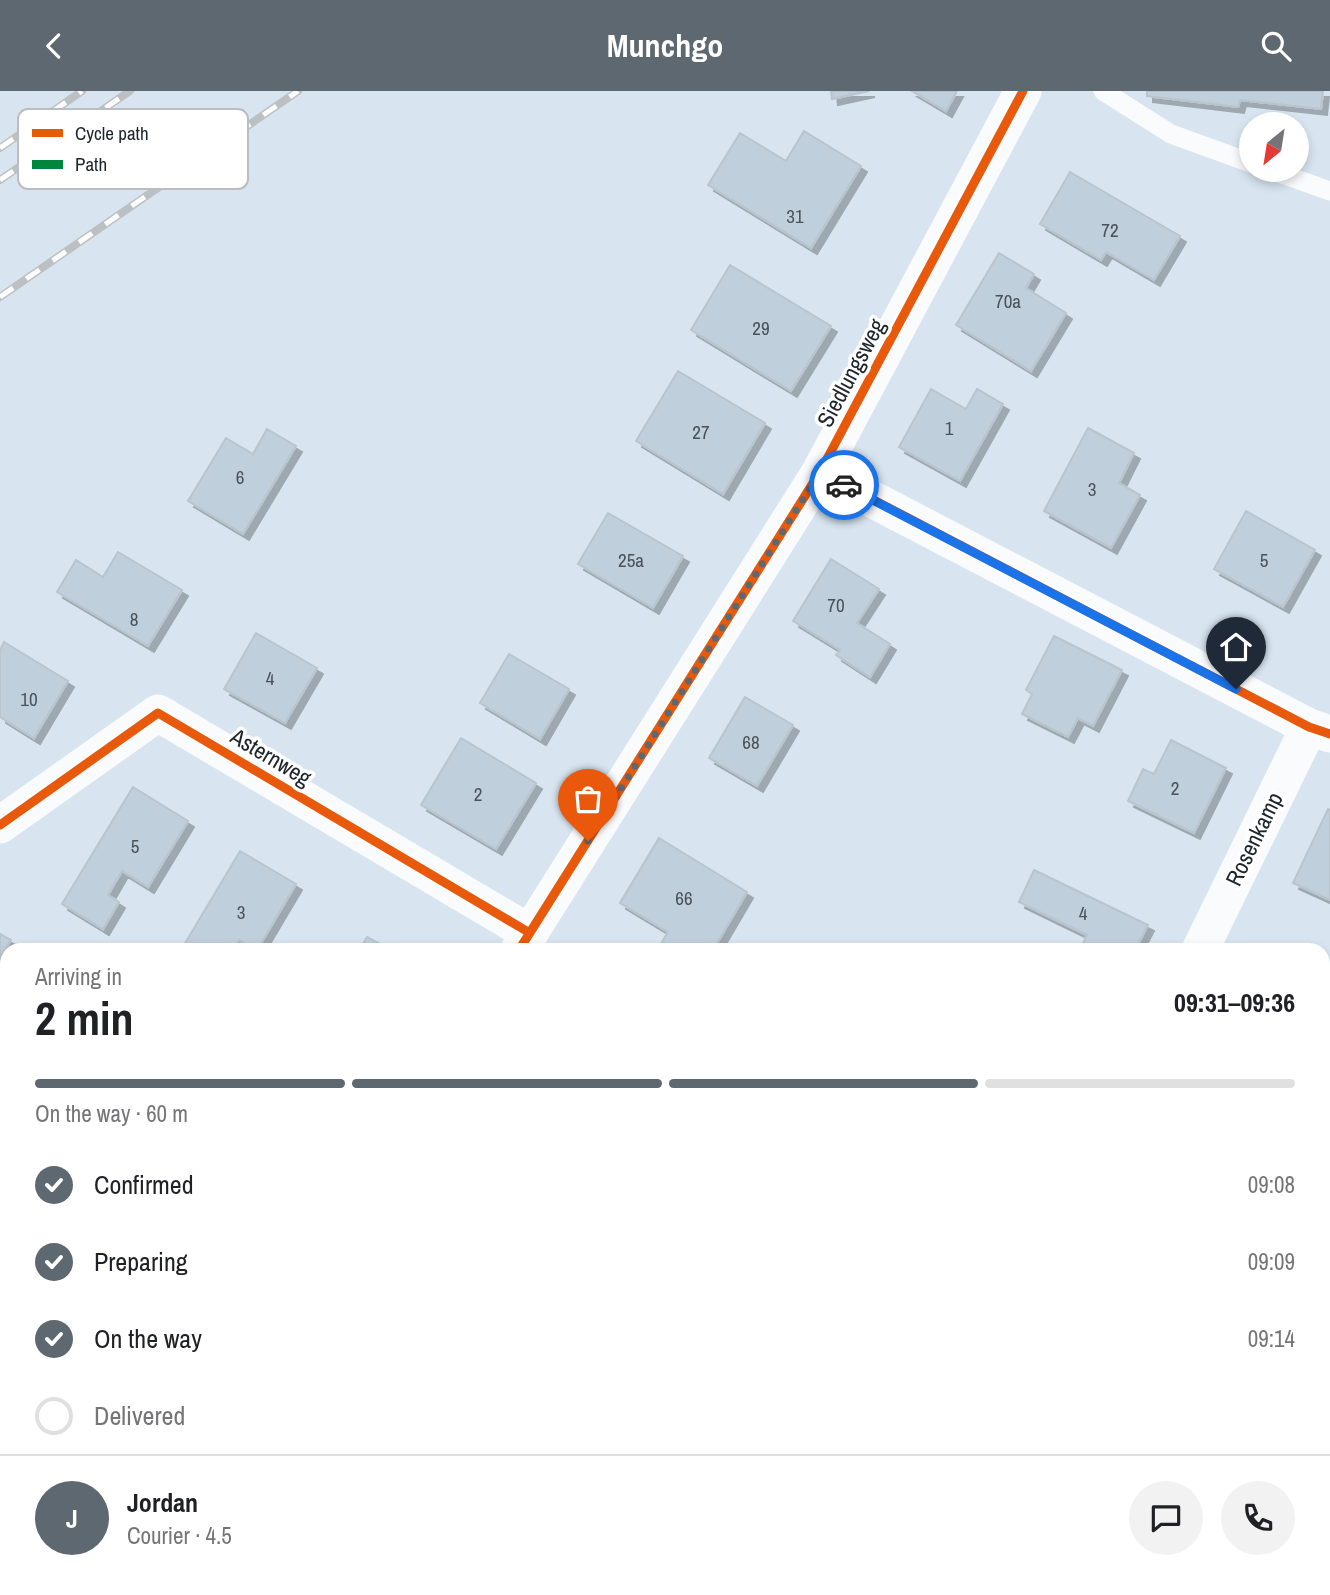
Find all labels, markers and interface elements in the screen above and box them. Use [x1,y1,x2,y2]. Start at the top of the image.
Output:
text: Munchgo [607,24,723,67]
icon: back [35,27,73,65]
icon: search [1257,27,1295,65]
legend [18,109,248,189]
north arrow [1239,112,1309,182]
map controls [1239,112,1309,182]
text: Cycle path [75,120,149,146]
text: Path [75,151,107,177]
house number: 31 [786,203,804,229]
house number: 72 [1101,217,1119,243]
house number: 70a [995,288,1021,314]
street label: Siedlungsweg [809,313,892,432]
house number: 29 [752,315,770,341]
house number: 1 [945,415,954,441]
house number: 27 [692,419,710,445]
courier [809,450,879,520]
house number: 6 [236,464,244,490]
icon: car [825,466,863,504]
house number: 3 [1088,476,1096,502]
house number: 25a [618,547,644,573]
house number: 5 [1260,547,1269,573]
house number: 70 [827,592,845,618]
house number: 8 [130,606,138,632]
pin [1206,617,1266,689]
icon: home [1217,628,1255,666]
house number: 4 [266,665,275,691]
house number: 10 [20,686,38,712]
street label: Asternweg [224,720,318,793]
house number: 68 [742,729,760,755]
pin [558,769,618,841]
house number: 2 [1171,775,1179,801]
icon: bag [569,780,607,818]
house number: 2 [474,781,482,807]
street label: Rosenkamp [1218,787,1290,891]
house number: 5 [131,833,140,859]
house number: 66 [675,885,693,911]
house number: 3 [237,899,245,925]
house number: 4 [1079,900,1088,926]
text: Arriving in [35,961,122,992]
text: 09:31–09:36 [1174,985,1295,1020]
text: 2 min [35,987,134,1049]
text: On the way · 60 m [35,1098,188,1129]
icon: check [35,1166,73,1204]
text: Confirmed [94,1167,194,1202]
text: 09:08 [1248,1169,1295,1200]
icon: check [35,1243,73,1281]
text: Preparing [94,1244,188,1279]
text: 09:09 [1248,1246,1295,1277]
icon: check [35,1320,73,1358]
text: On the way [94,1321,202,1356]
text: 09:14 [1248,1323,1295,1354]
text: Delivered [94,1398,185,1433]
button: chat [1129,1481,1203,1555]
button: phone [1221,1481,1295,1555]
text: Jordan [127,1485,198,1520]
text: J [66,1501,78,1536]
text: Courier · 4.5 [127,1520,232,1551]

